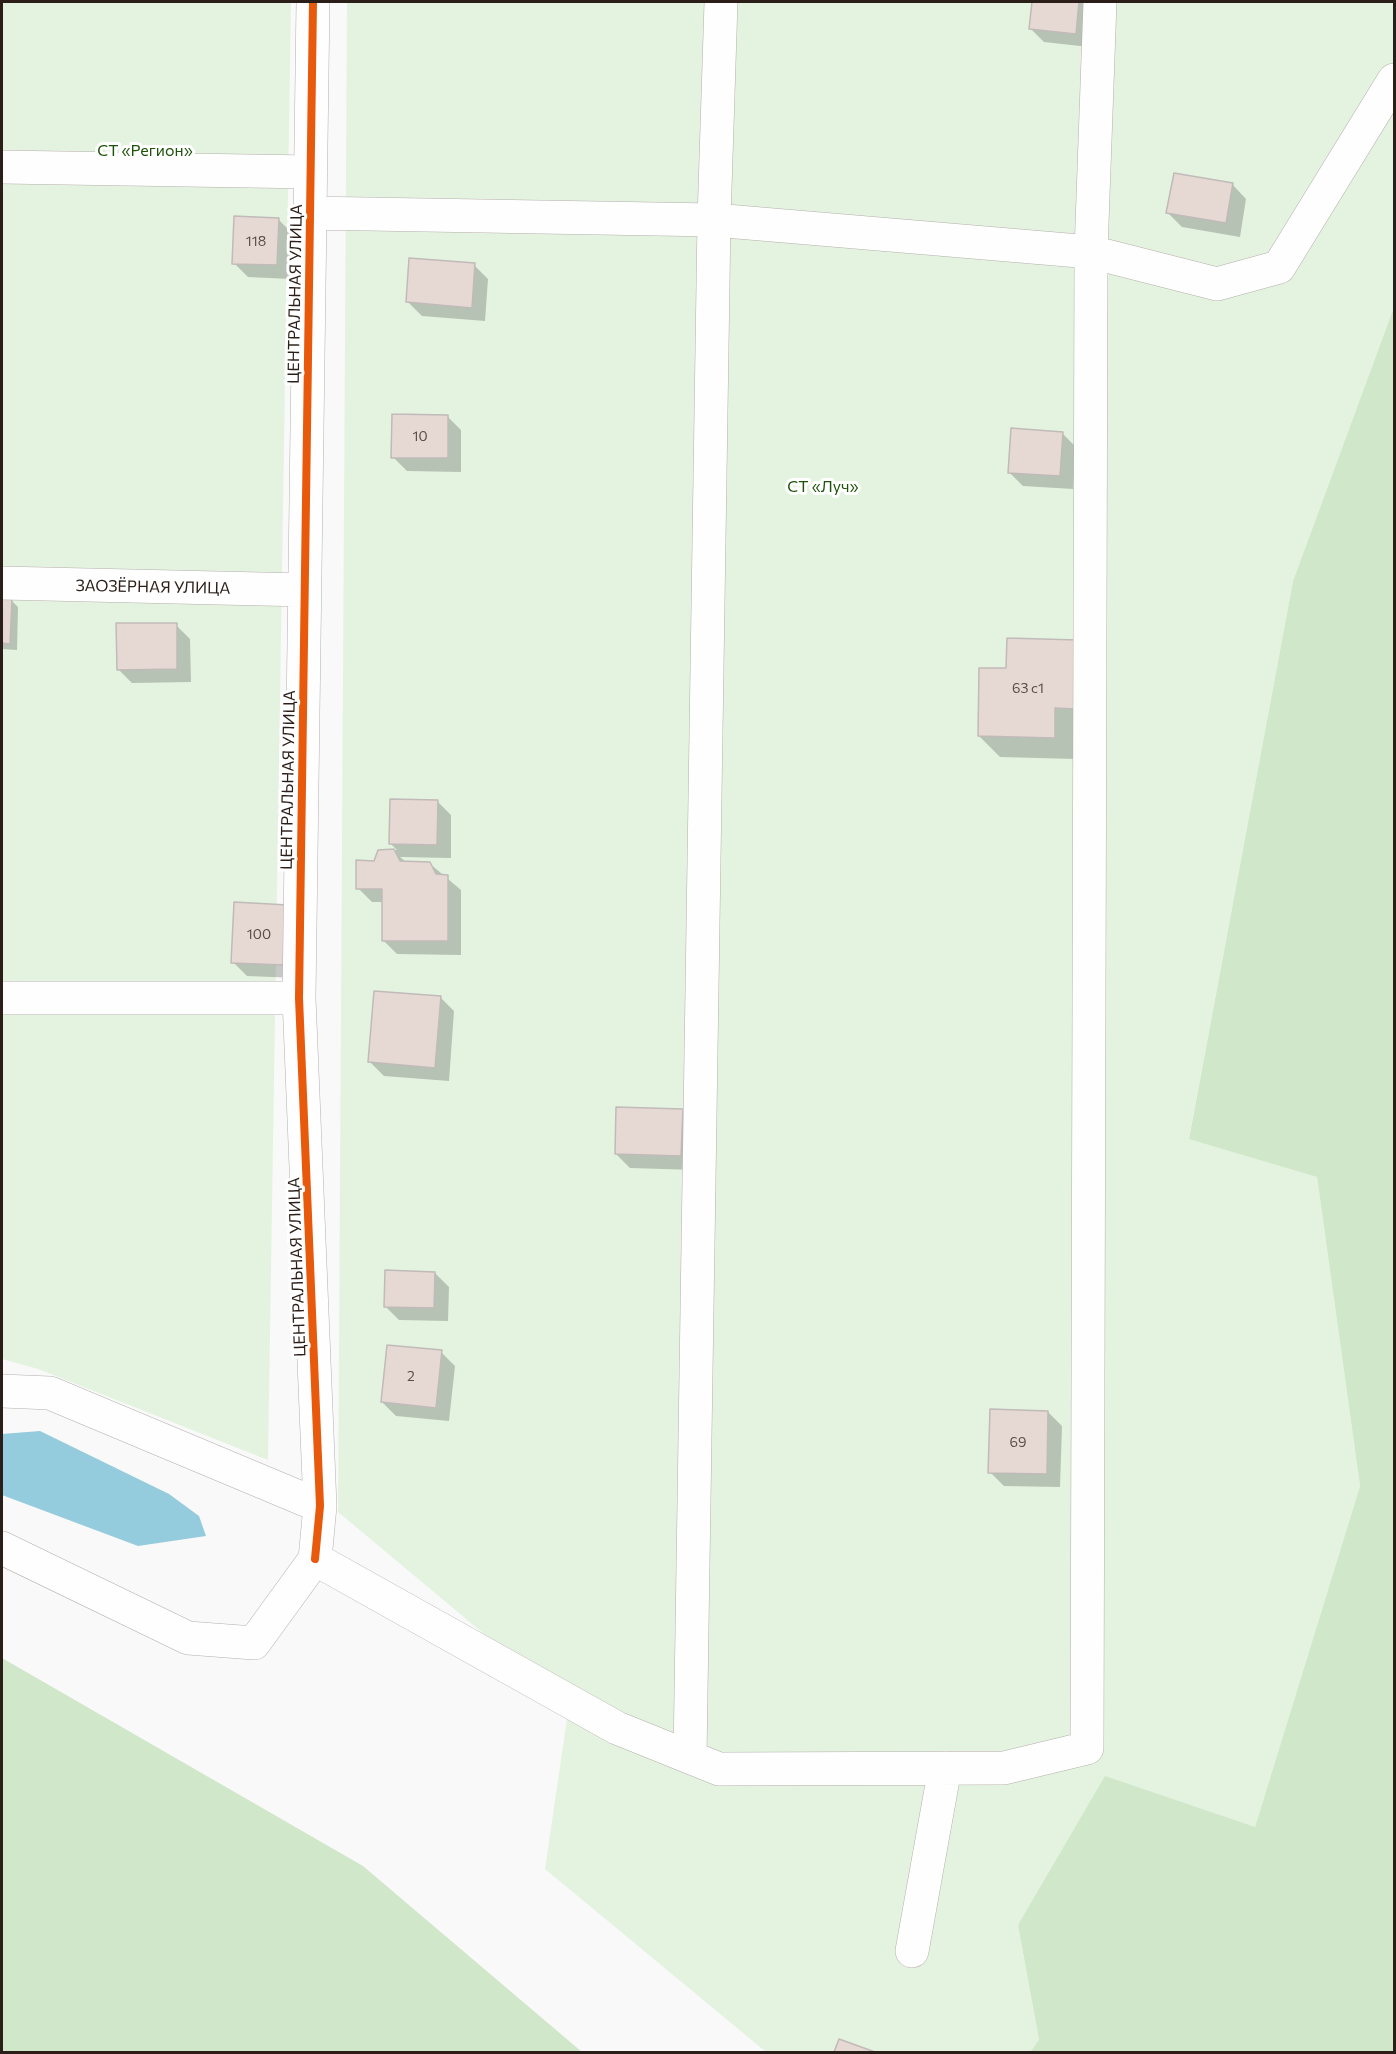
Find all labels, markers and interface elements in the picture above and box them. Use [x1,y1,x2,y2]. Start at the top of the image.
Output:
park label: СТ «Регион» [97,141,193,161]
street label: ЦЕНТРАЛЬНАЯ УЛИЦА [284,204,306,384]
house number: 118 [246,233,266,249]
house number: 10 [412,428,428,444]
park label: СТ «Луч» [787,477,859,497]
street label: ЗАОЗЁРНАЯ УЛИЦА [75,576,231,598]
house number: 63 с1 [1012,680,1044,696]
street label: ЦЕНТРАЛЬНАЯ УЛИЦА [277,690,299,870]
house number: 100 [247,926,271,942]
street label: ЦЕНТРАЛЬНАЯ УЛИЦА [284,1177,310,1357]
house number: 2 [407,1368,415,1384]
house number: 69 [1010,1434,1026,1450]

